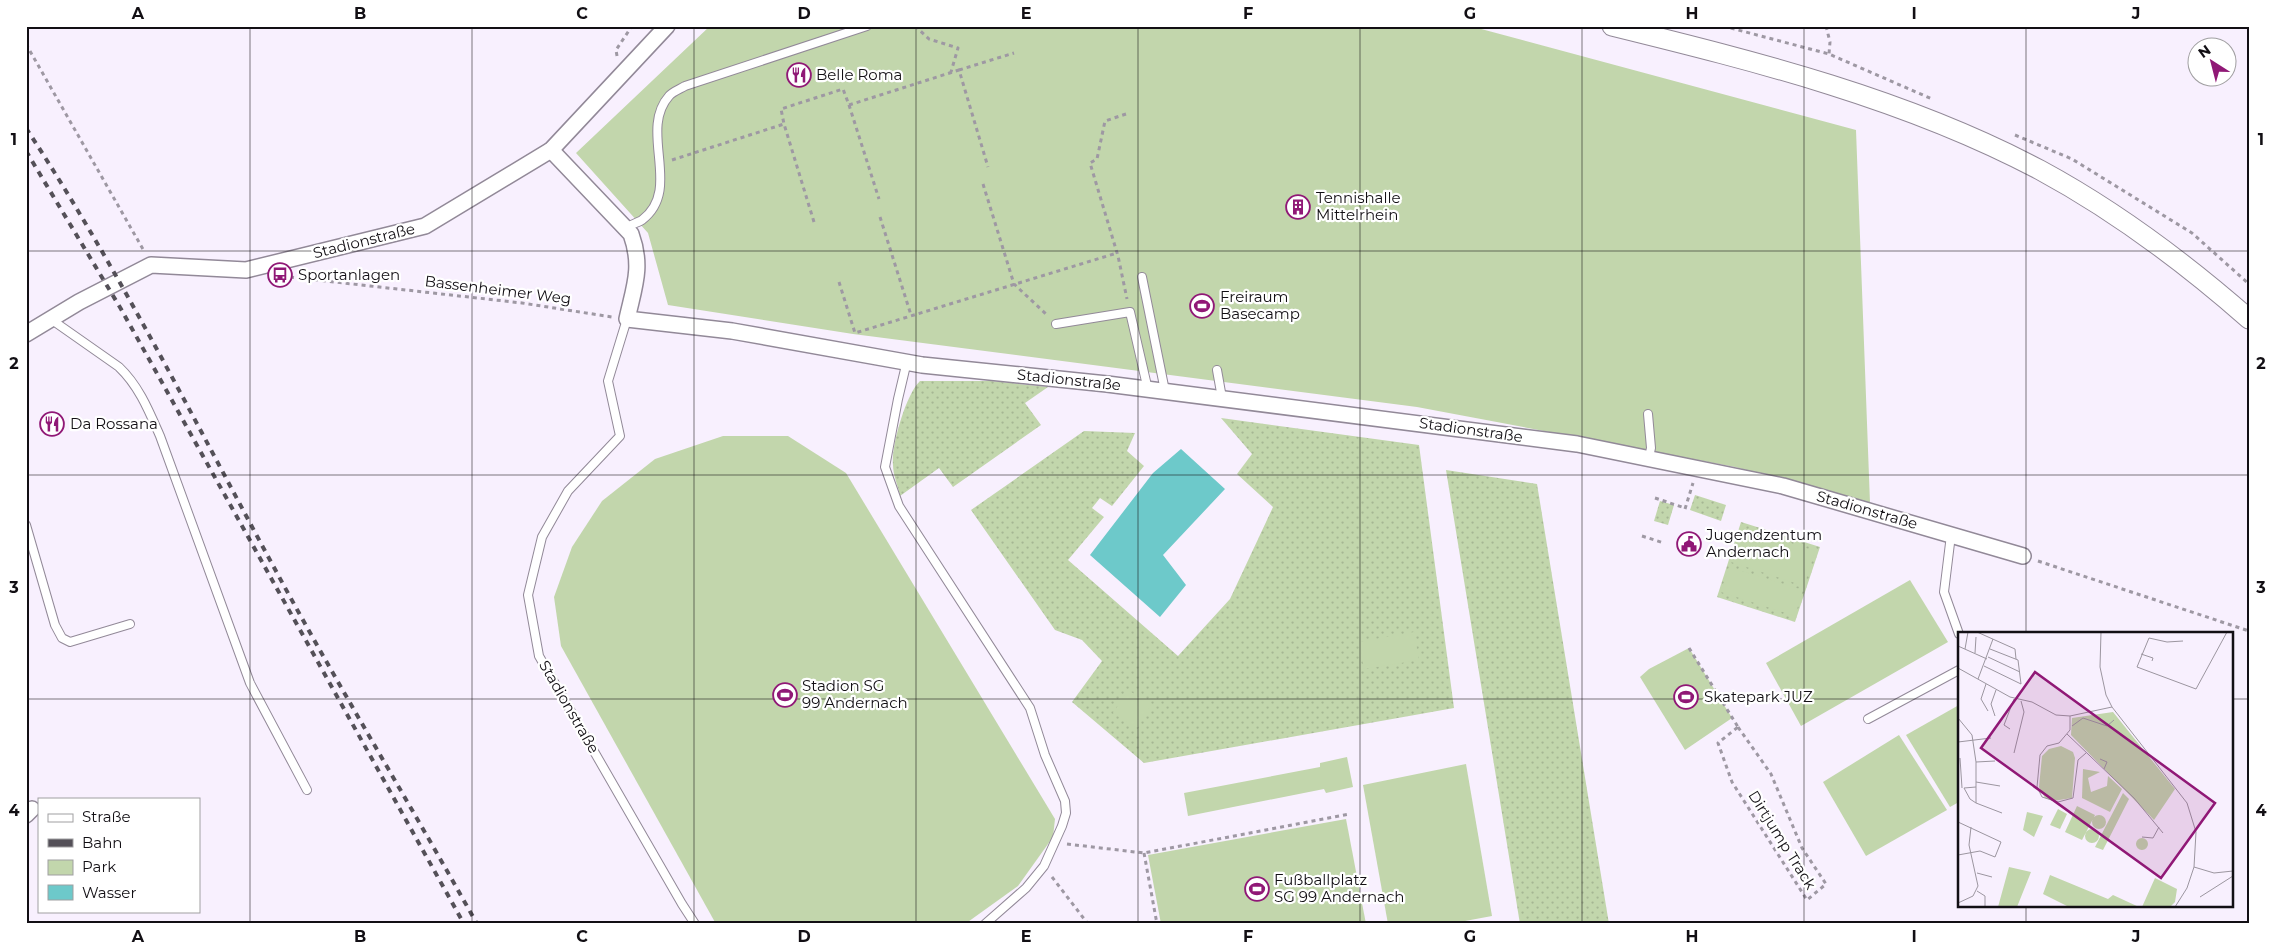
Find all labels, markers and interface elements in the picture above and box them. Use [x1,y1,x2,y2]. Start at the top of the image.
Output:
text: A [131,4,145,23]
text: B [354,4,366,23]
text: C [576,4,588,23]
text: D [797,4,811,23]
text: E [1021,4,1031,23]
text: F [1243,4,1253,23]
text: G [1464,4,1476,23]
text: H [1686,4,1698,23]
text: I [1911,4,1917,23]
text: J [2131,4,2140,23]
north arrow [2188,38,2238,88]
text: N [2194,41,2214,62]
restaurant icon: Belle Roma [786,62,812,88]
place label: Belle Roma [816,65,902,84]
text: 1 [11,130,17,149]
text: 1 [2258,130,2264,149]
place label: Tennishalle Mittelrhein [1316,188,1401,224]
building icon: Tennishalle Mittelrhein [1285,194,1311,220]
street label: Stadionstraße [311,219,417,262]
bus stop icon: Sportanlagen [267,262,293,288]
place label: Sportanlagen [298,265,400,284]
street label: Bassenheimer Weg [424,271,572,308]
place label: Freiraum Basecamp [1220,287,1300,323]
sports icon: Freiraum Basecamp [1189,293,1215,319]
text: 2 [9,354,19,373]
text: 2 [2256,354,2266,373]
street label: Stadionstraße [1016,365,1122,394]
restaurant icon: Da Rossana [39,411,65,437]
street label: Stadionstraße [1418,413,1524,446]
place label: Da Rossana [70,414,158,433]
street label: Stadionstraße [1814,486,1920,533]
place label: Jugendzentum Andernach [1705,525,1822,561]
public building icon: Jugendzentum Andernach [1676,531,1702,557]
text: 3 [8,578,19,597]
text: 3 [2255,578,2266,597]
inset map [1958,632,2232,908]
street label: Stadionstraße [535,657,604,757]
place label: Stadion SG 99 Andernach [802,676,908,712]
sports icon: Stadion SG 99 Andernach [772,682,798,708]
sports icon: Skatepark JUZ [1673,684,1699,710]
place label: Skatepark JUZ [1704,687,1813,706]
street label: Dirtjump Track [1744,787,1820,893]
legend [38,798,200,912]
text: 4 [8,801,20,820]
text: 4 [2255,801,2267,820]
text: Straße [82,807,131,826]
text: Bahn [82,833,122,852]
text: Park [82,857,116,876]
place label: Fußballplatz SG 99 Andernach [1274,870,1404,906]
sports icon: Fußballplatz SG 99 Andernach [1244,876,1270,902]
text: Wasser [82,883,136,902]
text: A [131,927,145,946]
text: B [354,927,366,946]
text: C [576,927,588,946]
text: D [797,927,811,946]
text: E [1021,927,1031,946]
text: F [1243,927,1253,946]
text: G [1464,927,1476,946]
text: H [1686,927,1698,946]
text: I [1911,927,1917,946]
text: J [2131,927,2140,946]

